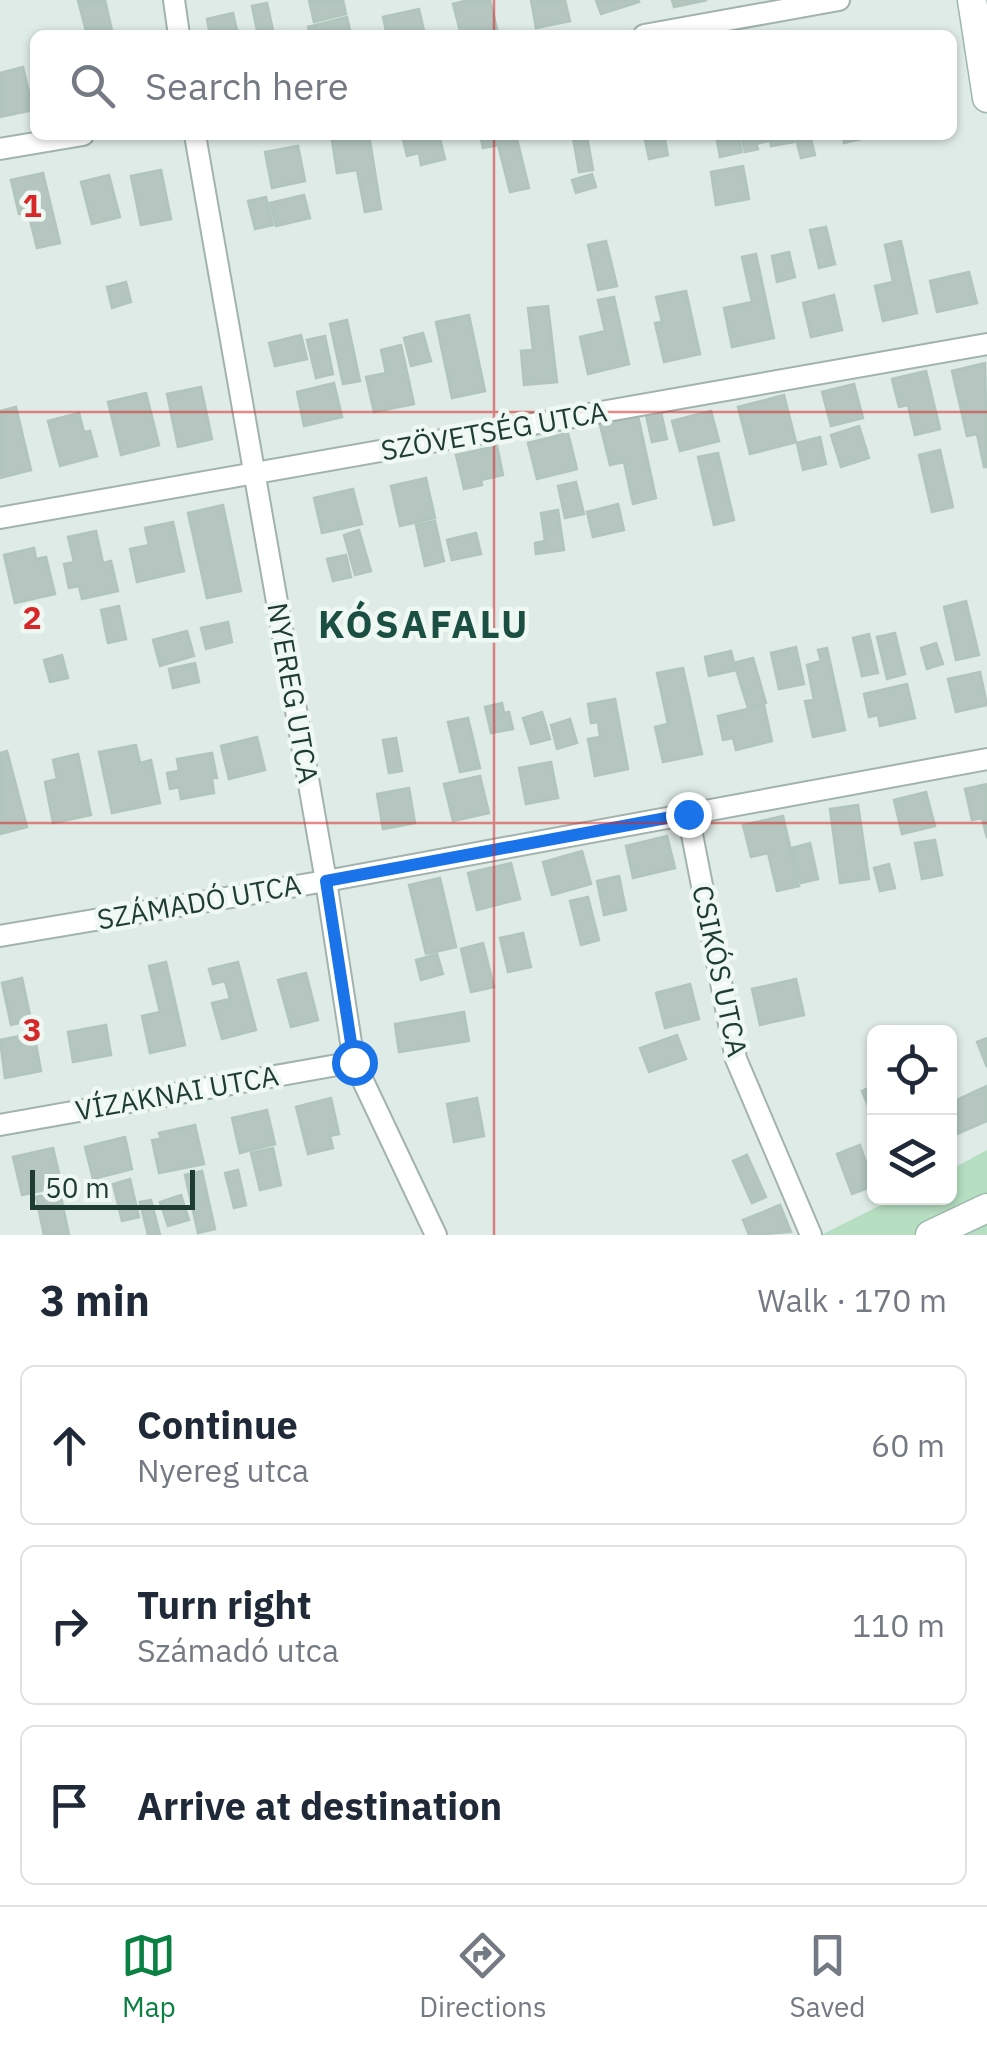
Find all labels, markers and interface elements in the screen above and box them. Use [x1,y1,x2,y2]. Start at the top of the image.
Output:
search box [30,30,957,140]
icon: search [65,58,120,113]
text: Search here [145,61,349,110]
text: 1 [22,184,42,226]
street label: SZÖVETSÉG UTCA [378,392,610,469]
text: 2 [22,596,42,638]
district label: KÓSAFALU [318,599,530,648]
street label: NYEREG UTCA [259,600,328,786]
route end [666,792,712,838]
street label: SZÁMADÓ UTCA [94,865,304,938]
street label: CSIKÓS UTCA [684,882,757,1060]
text: 3 [22,1008,42,1050]
map controls [867,1025,957,1205]
button: locate [867,1025,957,1115]
route start [332,1040,378,1086]
street label: VÍZAKNAI UTCA [72,1056,281,1129]
button: layers [867,1115,957,1205]
scale bar [30,1165,195,1210]
text: 50 m [45,1169,110,1206]
text: 3 min [40,1273,150,1328]
text: Walk · 170 m [758,1279,947,1321]
text: Continue [137,1400,298,1449]
icon: ahead [42,1418,97,1473]
text: 60 m [871,1424,945,1466]
text: Nyereg utca [137,1449,309,1491]
text: Turn right [137,1580,312,1629]
icon: right [42,1598,97,1653]
text: 110 m [852,1604,945,1646]
text: Számadó utca [137,1629,339,1671]
icon: arrive [42,1778,97,1833]
text: Arrive at destination [137,1781,502,1830]
tab: Map [121,1928,176,2025]
tab: Directions [419,1928,547,2025]
tab: Saved [789,1928,866,2025]

